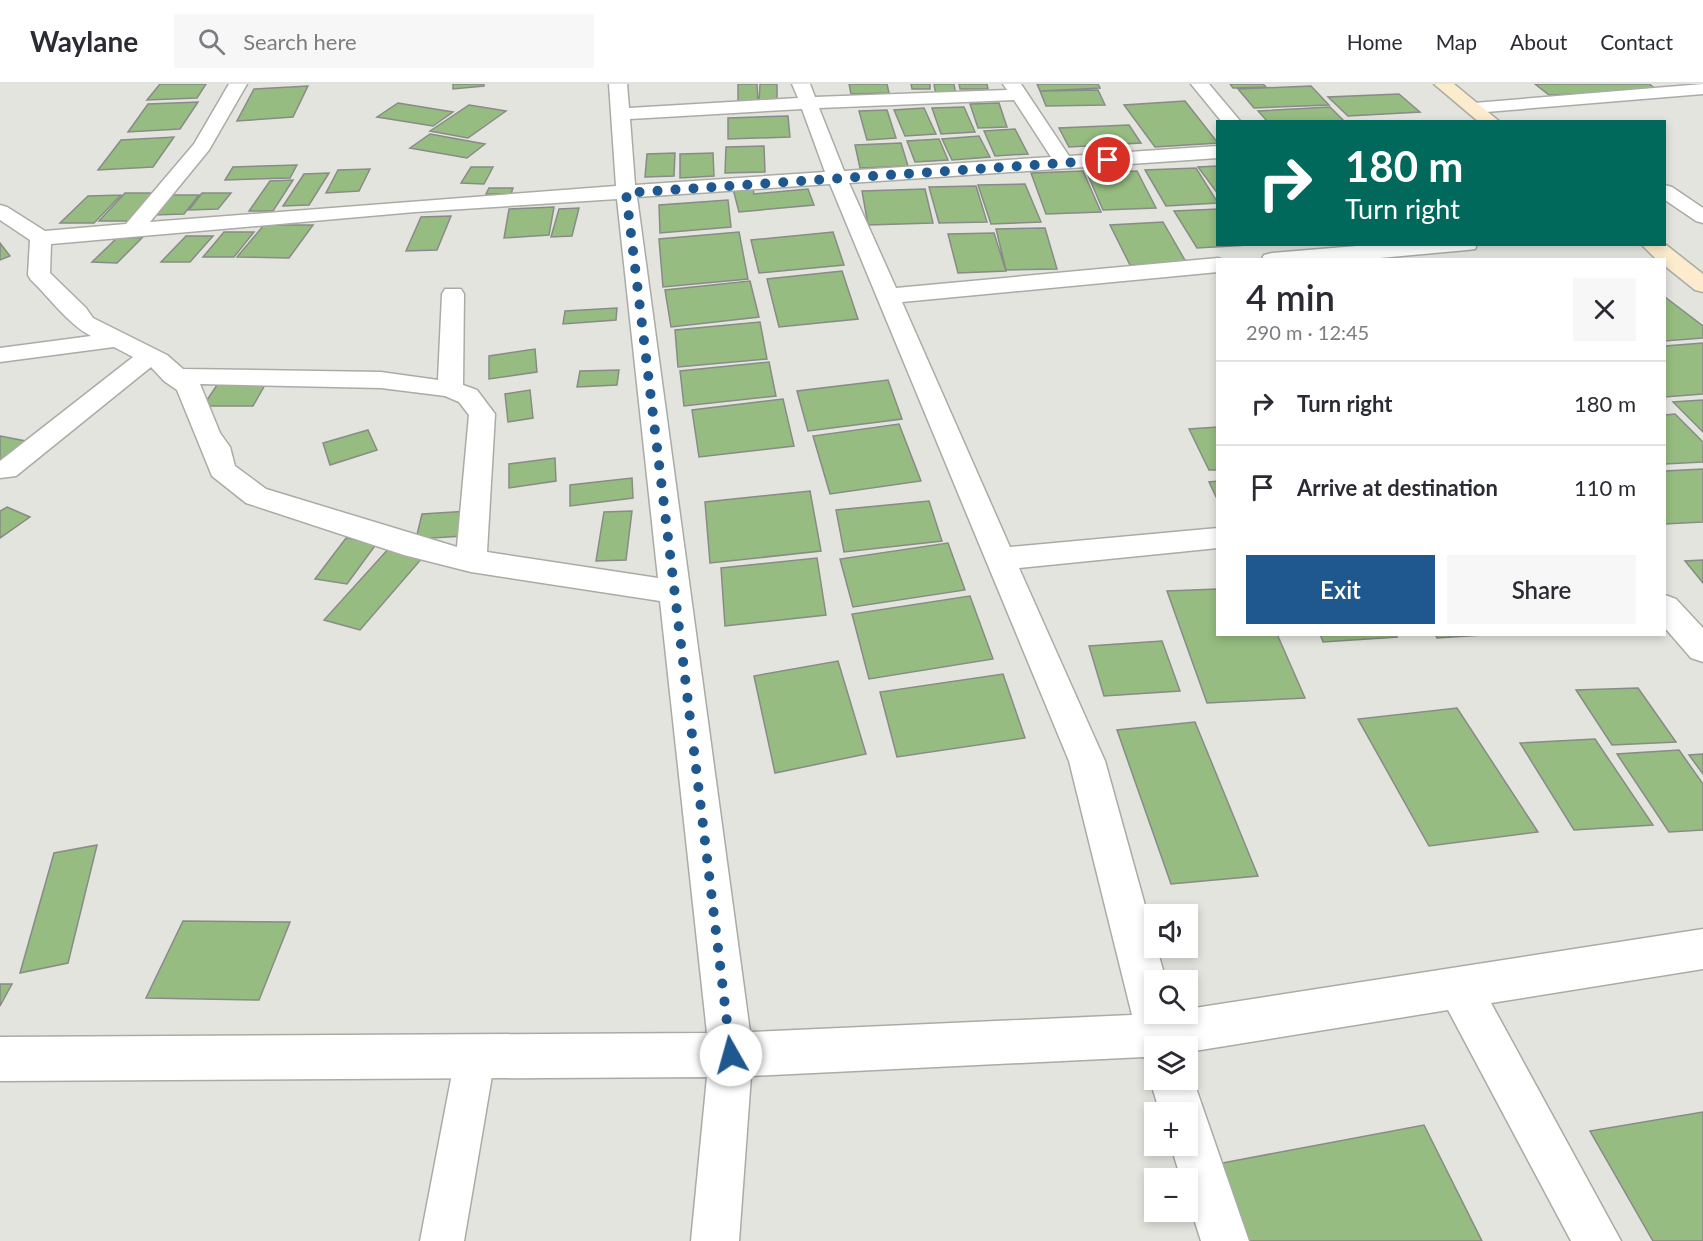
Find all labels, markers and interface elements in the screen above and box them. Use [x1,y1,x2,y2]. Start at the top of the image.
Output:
search box [174,14,594,68]
text: Waylane [30,24,138,58]
icon: search [195,25,228,58]
text: Search here [243,28,357,55]
text: Home [1347,29,1403,54]
text: Map [1436,29,1477,54]
text: About [1510,29,1567,54]
text: Contact [1600,29,1673,54]
pin [1082,134,1133,185]
text: 180 m [1345,141,1463,191]
icon: arrive [1091,143,1124,176]
icon: right [1246,144,1324,222]
text: Turn right [1345,192,1460,225]
text: 4 min [1246,275,1335,319]
button: close [1573,278,1636,341]
text: 290 m · 12:45 [1246,320,1369,344]
icon: right [1246,387,1279,420]
text: Turn right [1297,390,1392,417]
text: 180 m [1574,390,1636,417]
icon: arrive [1246,471,1279,504]
text: Arrive at destination [1297,474,1498,501]
text: 110 m [1574,474,1636,501]
button: Exit [1246,555,1435,624]
button: Share [1447,555,1636,624]
map controls [1144,904,1198,1222]
button: sound [1144,904,1198,958]
button: search [1144,970,1198,1024]
position arrow [699,1023,763,1087]
button: layers [1144,1036,1198,1090]
button: + [1144,1102,1198,1156]
button: − [1144,1168,1198,1222]

